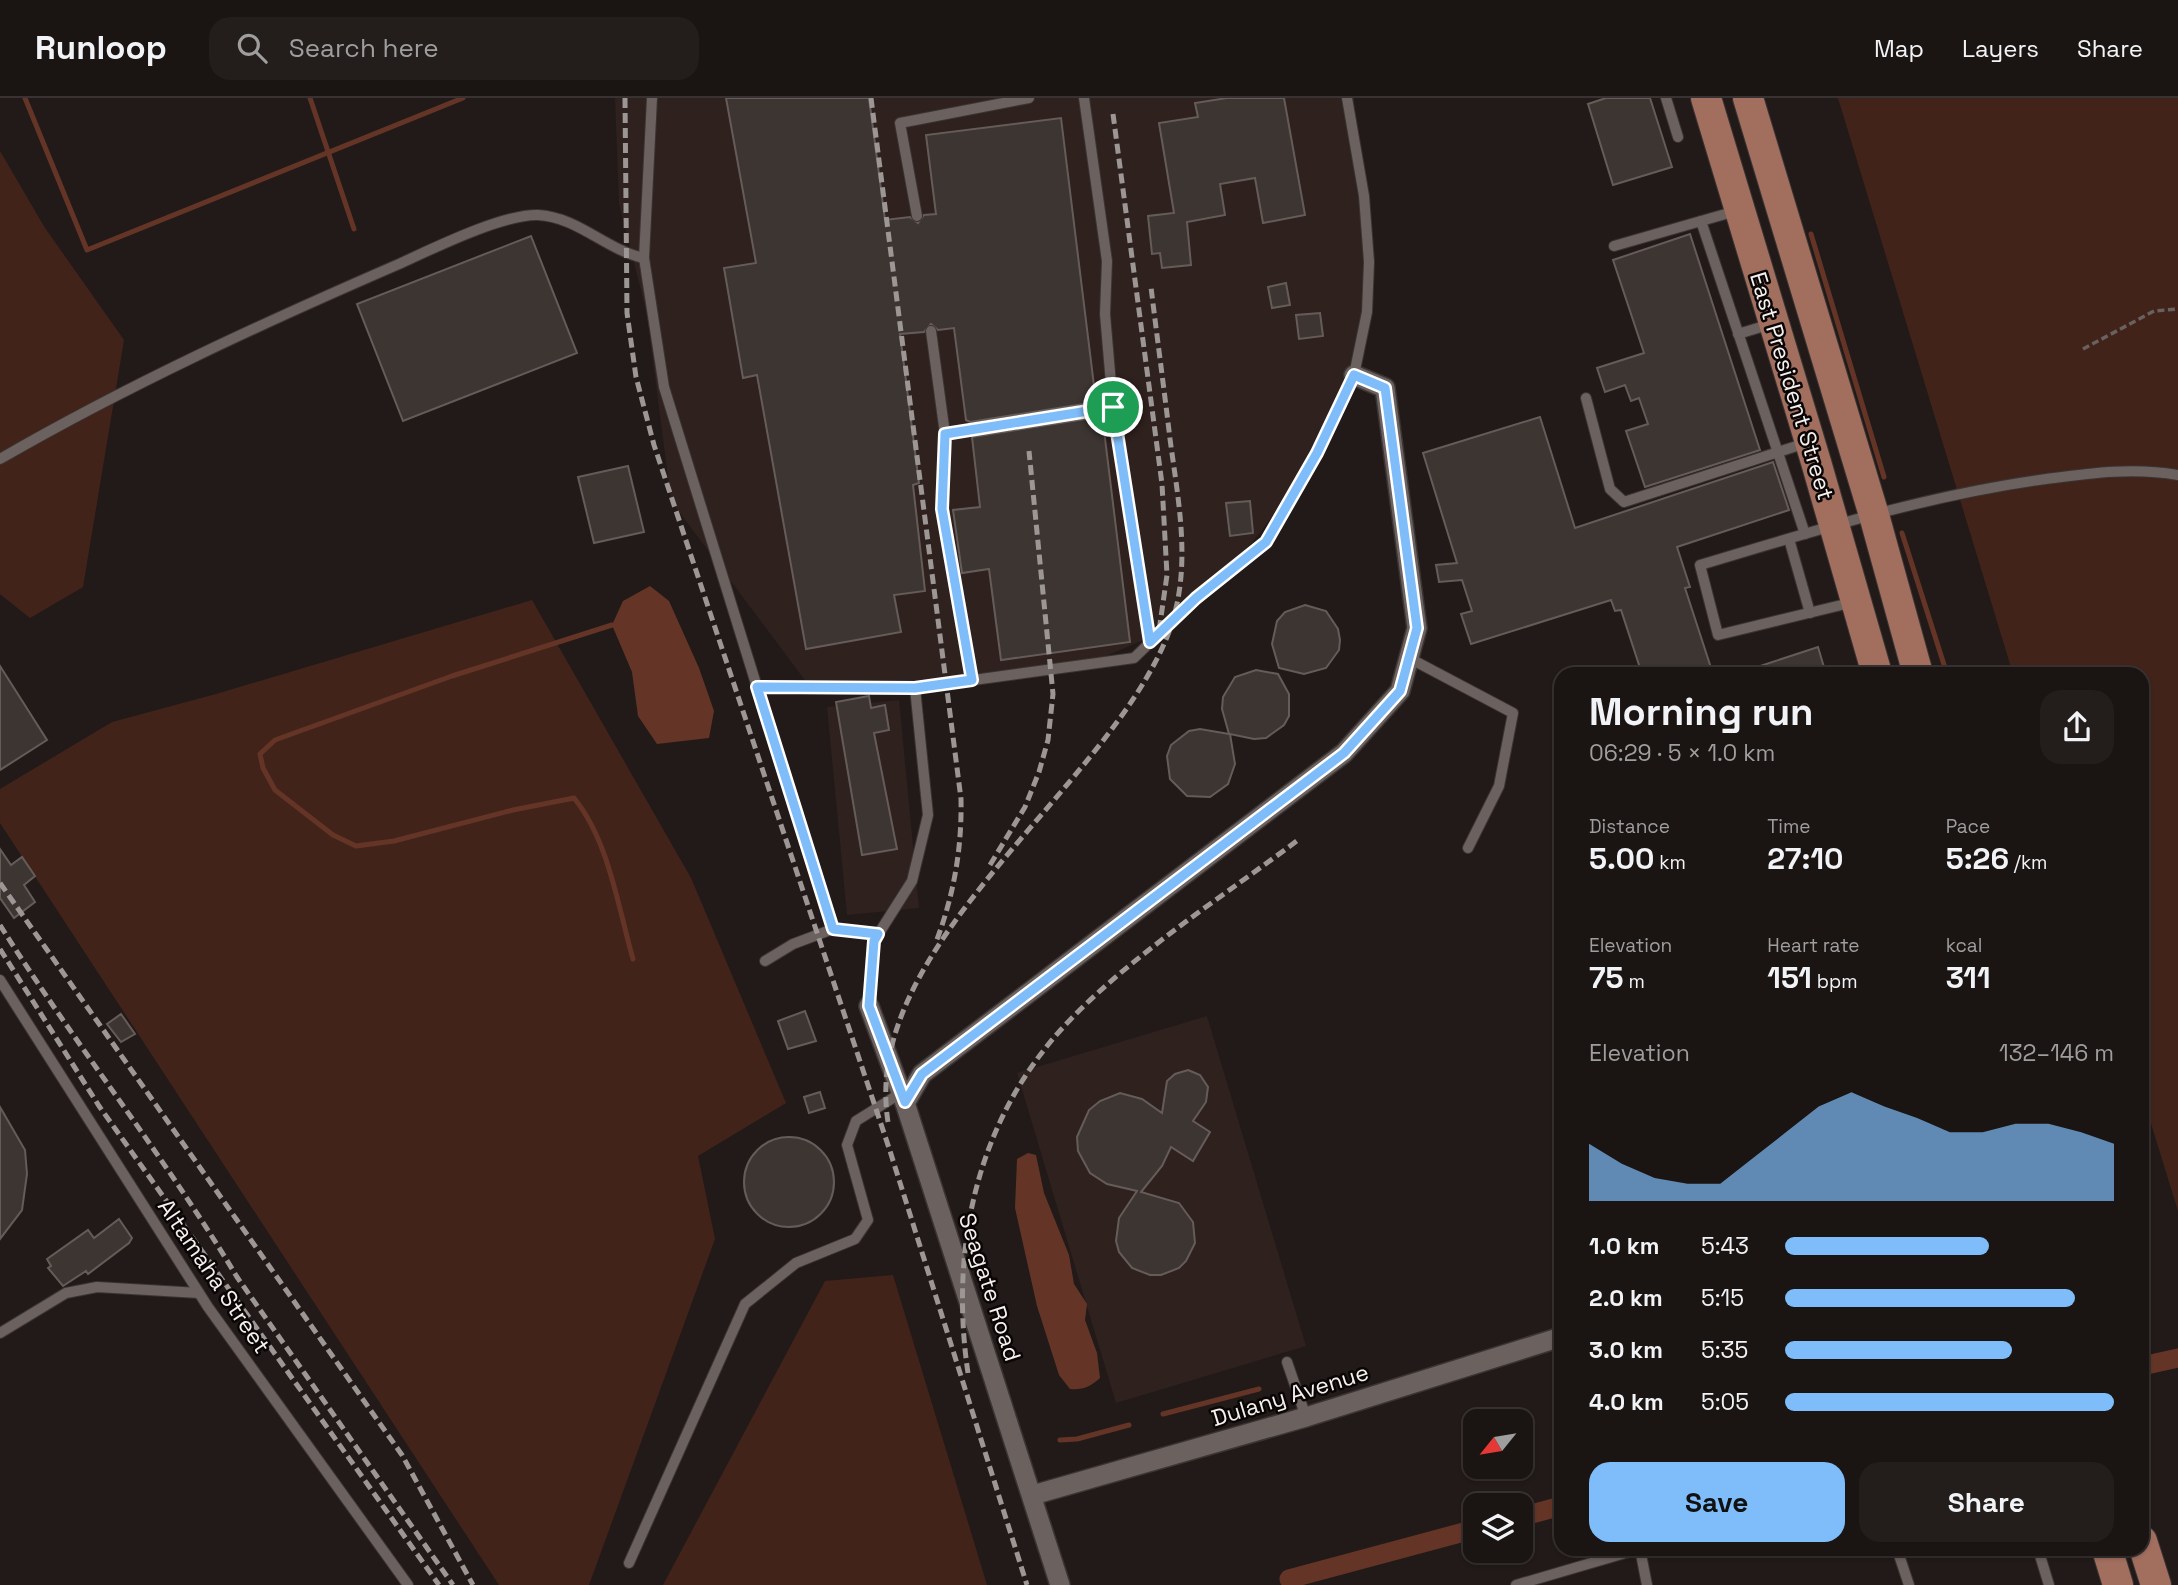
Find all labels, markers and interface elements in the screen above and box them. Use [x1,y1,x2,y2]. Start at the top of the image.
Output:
search box [209,17,699,80]
text: Runloop [35,27,167,69]
icon: search [233,29,271,67]
text: Search here [289,31,439,65]
text: Map [1874,33,1924,64]
text: Layers [1962,33,2039,64]
text: Share [2077,33,2143,64]
street label: East President Street [1743,268,1841,504]
pin [1083,377,1143,437]
icon: arrive [1094,388,1132,426]
text: Morning run [1589,688,1814,736]
button: share [2040,690,2114,764]
text: 06:29 · 5 × 1.0 km [1589,738,1775,768]
text: Distance [1589,814,1670,839]
text: Time [1767,814,1811,839]
text: Pace [1946,814,1990,839]
text: 5.00 [1589,839,1654,878]
text: 27:10 [1767,839,1843,878]
text: 5:26 [1946,839,2009,878]
text: km [1654,850,1686,875]
text: /km [2009,850,2047,875]
text: Elevation [1589,933,1672,958]
text: Heart rate [1767,933,1860,958]
text: kcal [1946,933,1982,958]
text: 75 [1589,958,1624,997]
text: 151 [1767,958,1812,997]
text: 311 [1946,958,1990,997]
text: m [1624,969,1645,994]
text: bpm [1812,969,1858,994]
text: Elevation [1589,1038,1690,1068]
text: 132–146 m [1999,1038,2114,1068]
street label: Altamaha Street [151,1193,277,1359]
street label: Seagate Road [952,1209,1028,1365]
text: 1.0 km [1589,1231,1659,1261]
text: 5:43 [1701,1231,1749,1261]
text: 2.0 km [1589,1283,1663,1313]
text: 5:15 [1701,1283,1744,1313]
text: 3.0 km [1589,1335,1663,1365]
text: 5:35 [1701,1335,1748,1365]
street label: Dulany Avenue [1208,1357,1372,1433]
text: 4.0 km [1589,1387,1664,1417]
text: 5:05 [1701,1387,1749,1417]
north arrow [1463,1409,1533,1479]
map controls [1463,1409,1533,1563]
button: Save [1589,1462,1845,1542]
button: Share [1859,1462,2114,1542]
button: layers [1463,1493,1533,1563]

